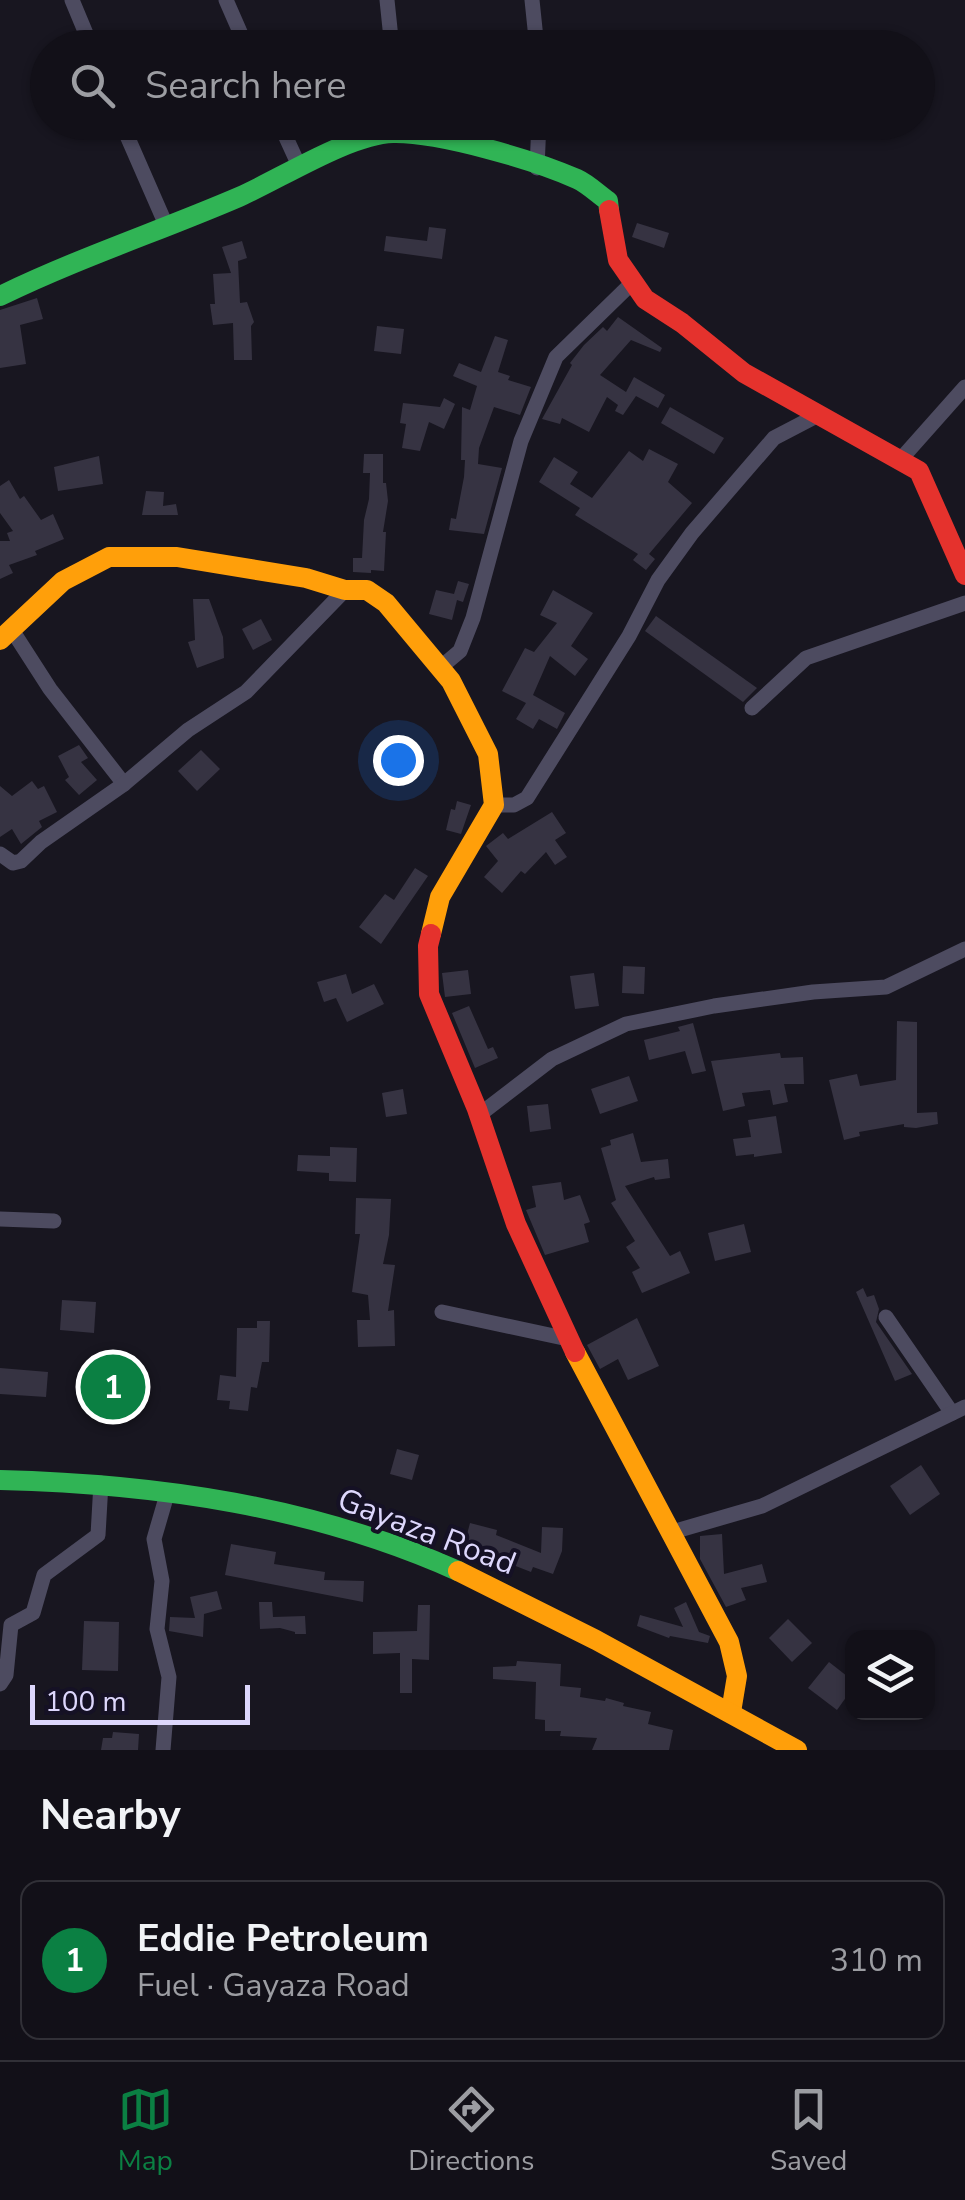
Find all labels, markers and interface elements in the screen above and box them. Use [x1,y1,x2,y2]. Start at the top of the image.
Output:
search box [30,30,935,140]
icon: search [65,58,120,113]
text: Search here [145,60,346,111]
your location [373,735,424,786]
pin: 1 [80,1350,146,1424]
street label: Gayaza Road [332,1478,522,1585]
map controls [845,1630,935,1720]
button: layers [845,1630,935,1720]
scale bar [30,1680,250,1724]
text: 100 m [45,1683,127,1721]
text: Nearby [40,1787,181,1844]
text: Eddie Petroleum [137,1913,429,1964]
text: 1 [65,1939,84,1982]
text: 310 m [830,1939,923,1982]
text: Fuel · Gayaza Road [137,1964,410,2007]
tab: Map [118,2082,173,2180]
tab: Directions [408,2082,534,2180]
tab: Saved [770,2082,847,2180]

